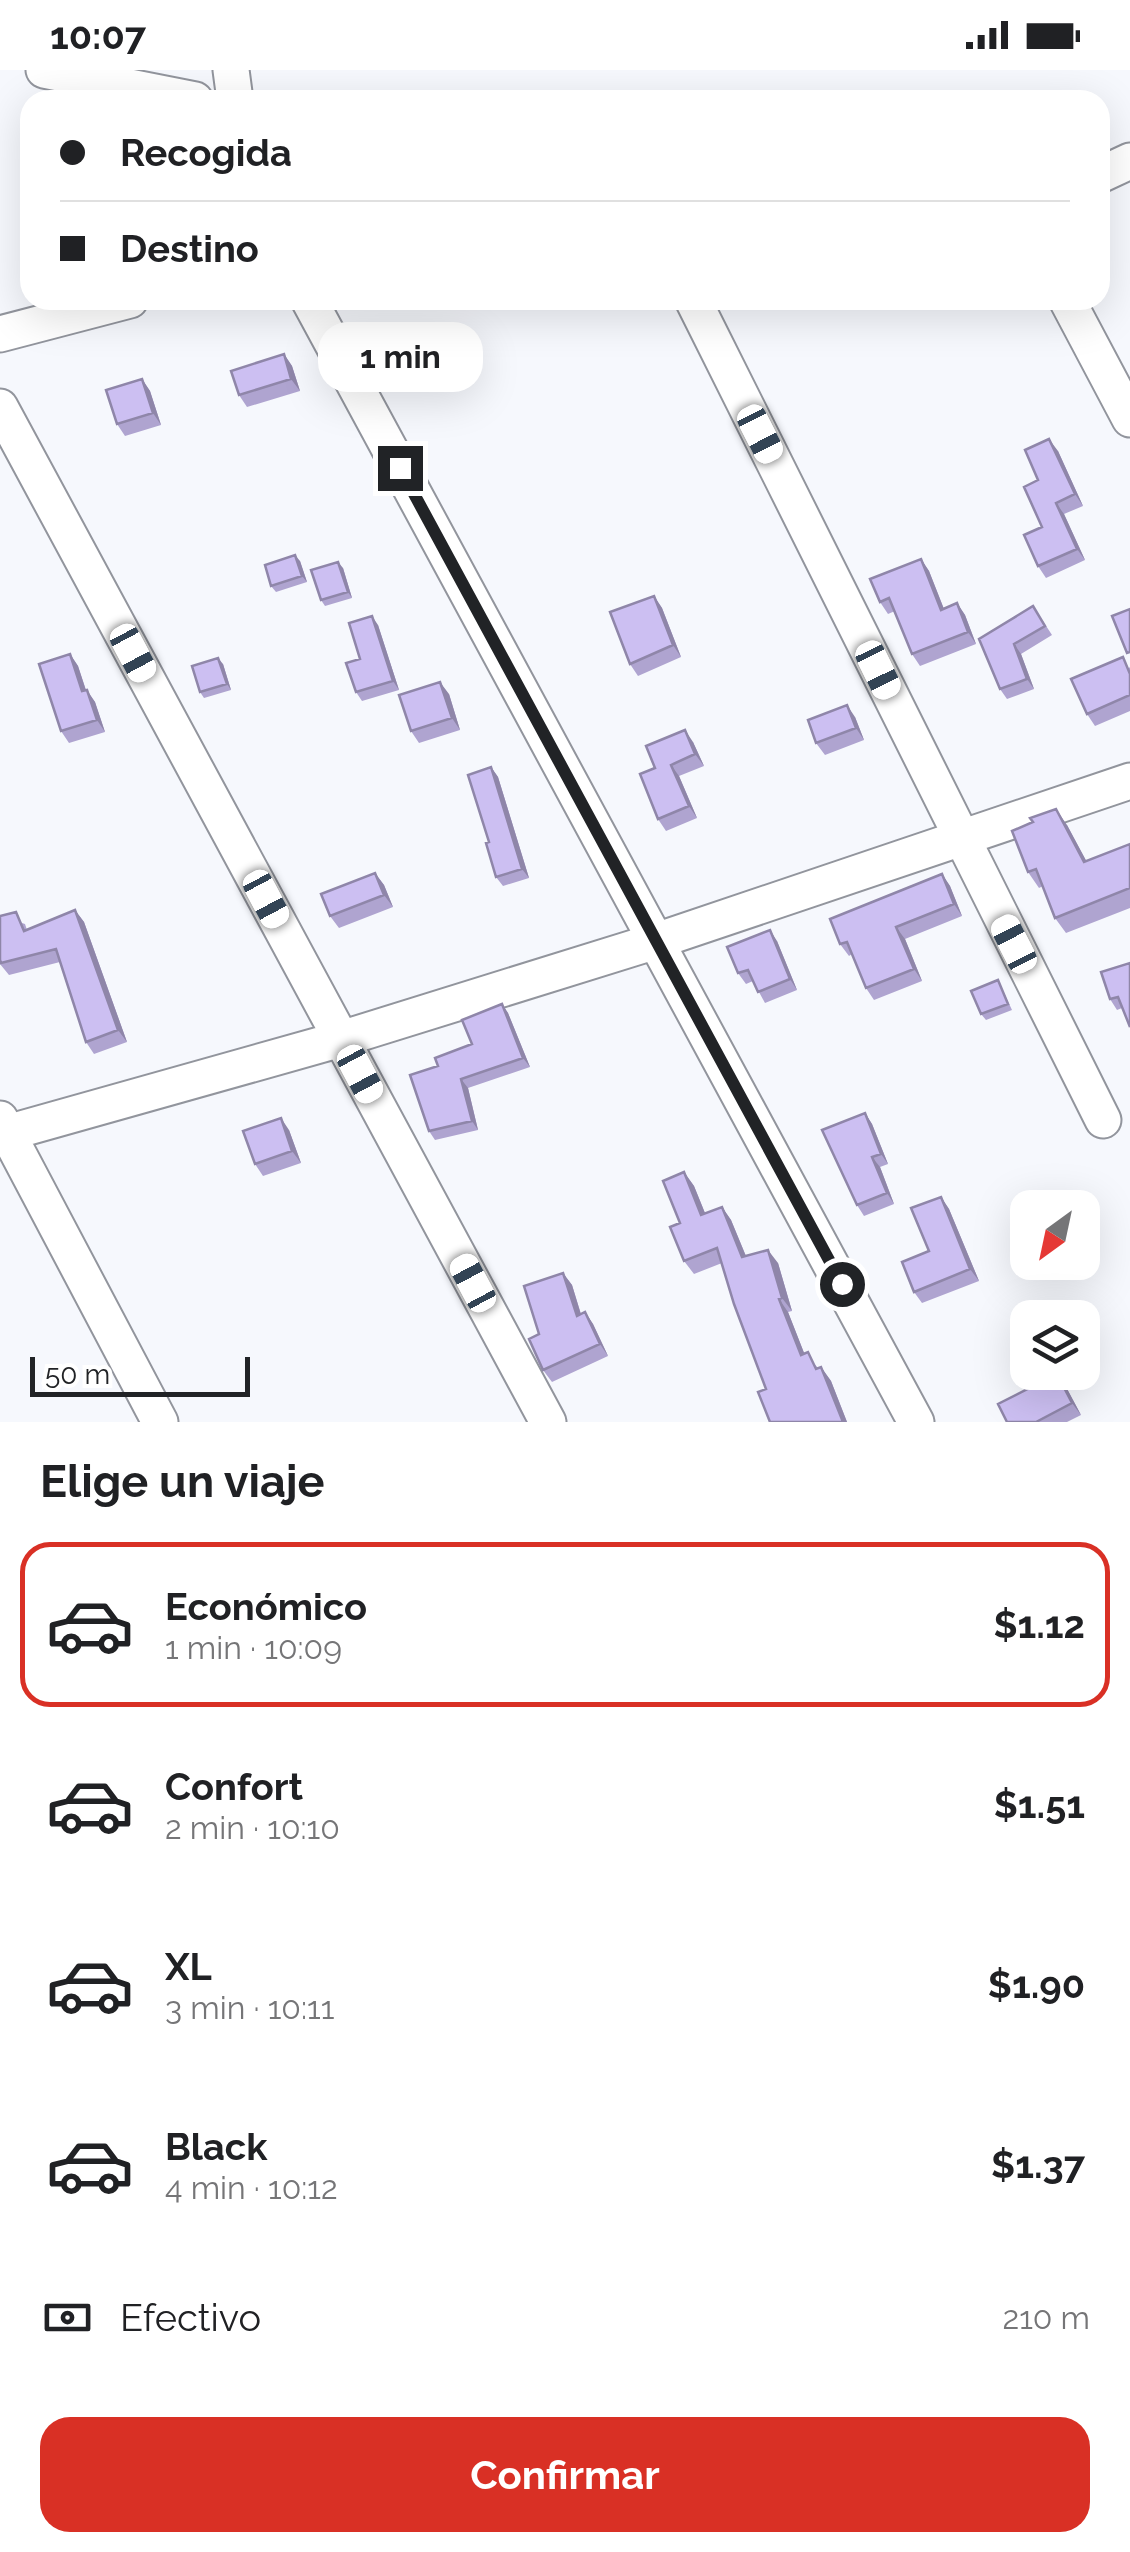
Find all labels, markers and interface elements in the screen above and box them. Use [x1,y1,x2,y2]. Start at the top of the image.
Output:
text: 10:07 [50,13,146,58]
text: Recogida [120,130,292,175]
text: Destino [120,226,259,271]
callout: 1 min [318,323,482,393]
text: 1 min [360,338,441,375]
car [733,400,787,468]
route end [378,446,423,491]
car [106,619,160,687]
car [851,636,905,704]
car [239,865,293,933]
car [987,910,1041,978]
car [333,1040,387,1108]
north arrow [1010,1190,1100,1280]
map controls [1010,1190,1100,1390]
car [446,1249,500,1317]
route start [820,1262,865,1307]
button: layers [1010,1300,1100,1390]
scale bar [30,1352,250,1396]
text: 50 m [45,1358,110,1391]
text: Elige un viaje [40,1455,324,1508]
icon: car [45,1580,135,1670]
text: Económico [165,1584,367,1629]
text: $1.12 [993,1602,1085,1647]
text: 1 min · 10:09 [165,1629,342,1666]
icon: car [45,1760,135,1850]
text: Confort [165,1764,303,1809]
text: $1.51 [994,1782,1085,1827]
text: 2 min · 10:10 [165,1809,340,1846]
icon: car [45,1940,135,2030]
text: XL [165,1944,212,1989]
text: $1.90 [988,1962,1085,2007]
text: 3 min · 10:11 [165,1989,334,2026]
icon: car [45,2120,135,2210]
text: Black [165,2124,267,2169]
text: $1.37 [991,2142,1085,2187]
text: 4 min · 10:12 [165,2169,338,2206]
icon: cash [40,2290,95,2345]
text: Efectivo [120,2295,261,2340]
text: 210 m [1002,2299,1090,2336]
button: Confirmar [40,2417,1090,2532]

